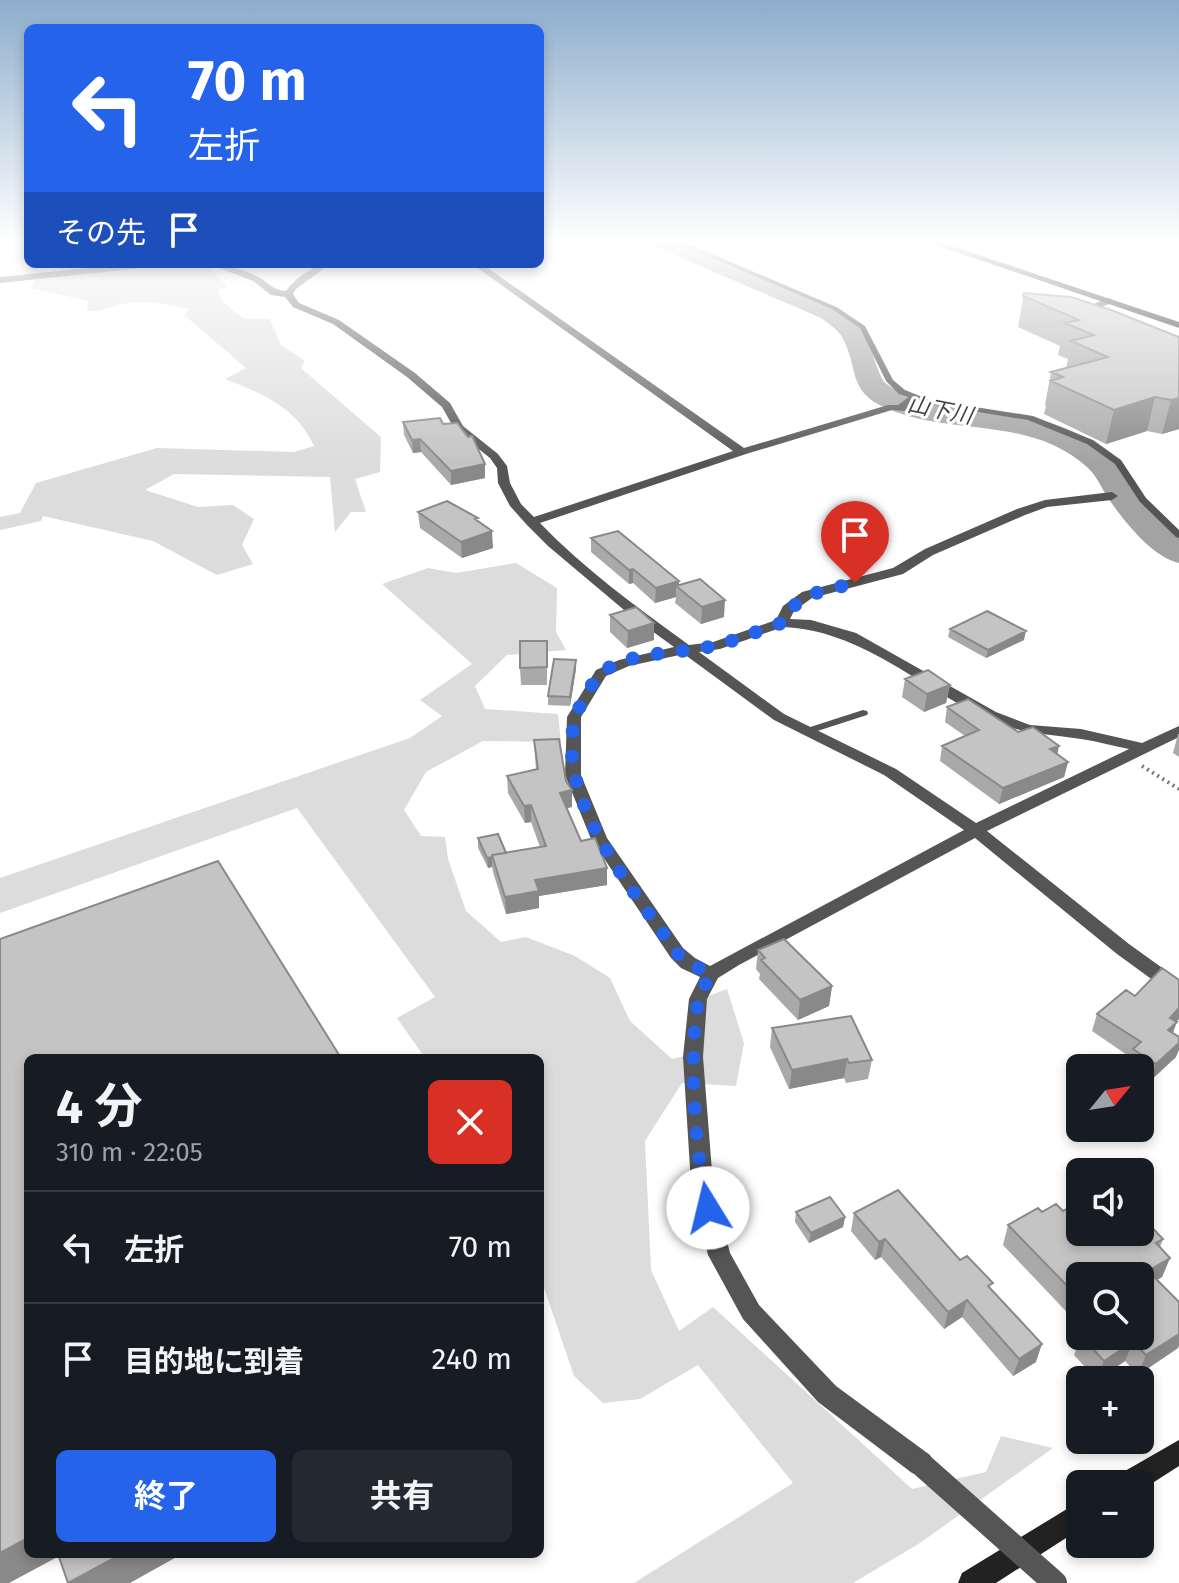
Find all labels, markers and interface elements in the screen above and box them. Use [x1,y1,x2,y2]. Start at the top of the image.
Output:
text: 70 m [188,48,307,115]
icon: left [56,56,160,160]
text: 左折 [188,124,260,168]
icon: arrive [162,208,206,252]
text: その先 [56,215,146,251]
water label: 山下川 [905,390,977,430]
pin [821,501,889,583]
icon: arrive [833,513,877,557]
north arrow [1066,1054,1154,1142]
map controls [1066,1054,1154,1558]
text: 4 分 [56,1078,143,1136]
button: close [428,1080,512,1164]
text: 310 m · 22:05 [56,1137,203,1168]
button: sound [1066,1158,1154,1246]
position arrow [666,1166,750,1250]
icon: left [56,1225,100,1269]
text: 70 m [449,1229,512,1265]
text: 左折 [124,1232,184,1268]
button: search [1066,1262,1154,1350]
icon: arrive [56,1337,100,1381]
text: 240 m [432,1341,512,1377]
text: 目的地に到着 [124,1344,304,1380]
button: + [1066,1366,1154,1454]
button: 終了 [56,1450,276,1542]
button: 共有 [292,1450,512,1542]
button: − [1066,1470,1154,1558]

